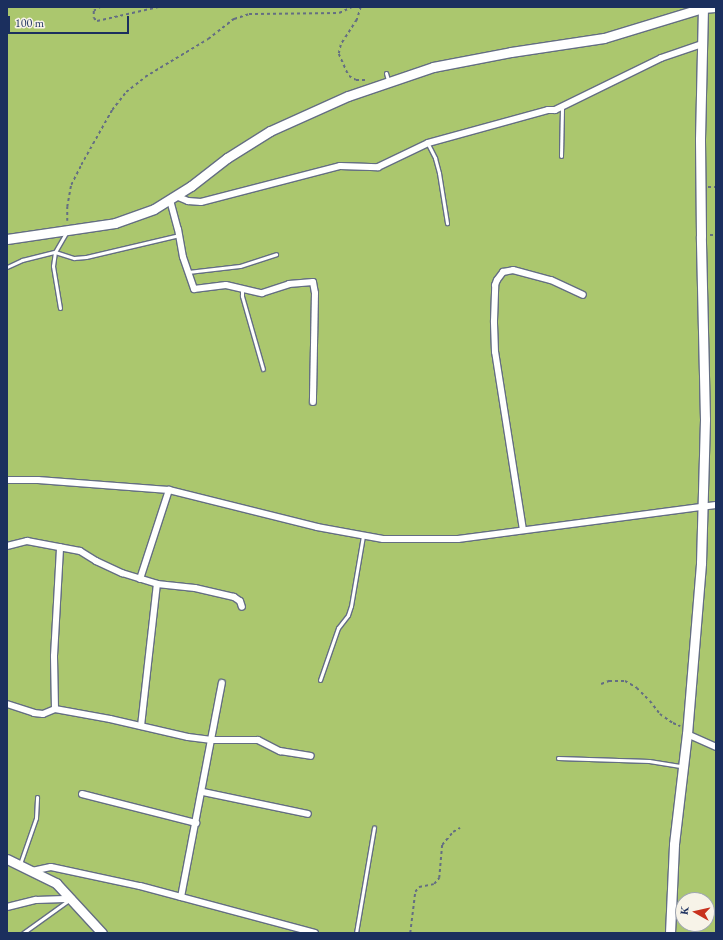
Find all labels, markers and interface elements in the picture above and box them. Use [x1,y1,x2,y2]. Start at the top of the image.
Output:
scale bar [10,8,131,34]
text: 100 m [15,15,44,31]
north arrow [675,892,715,932]
text: K [677,905,692,916]

